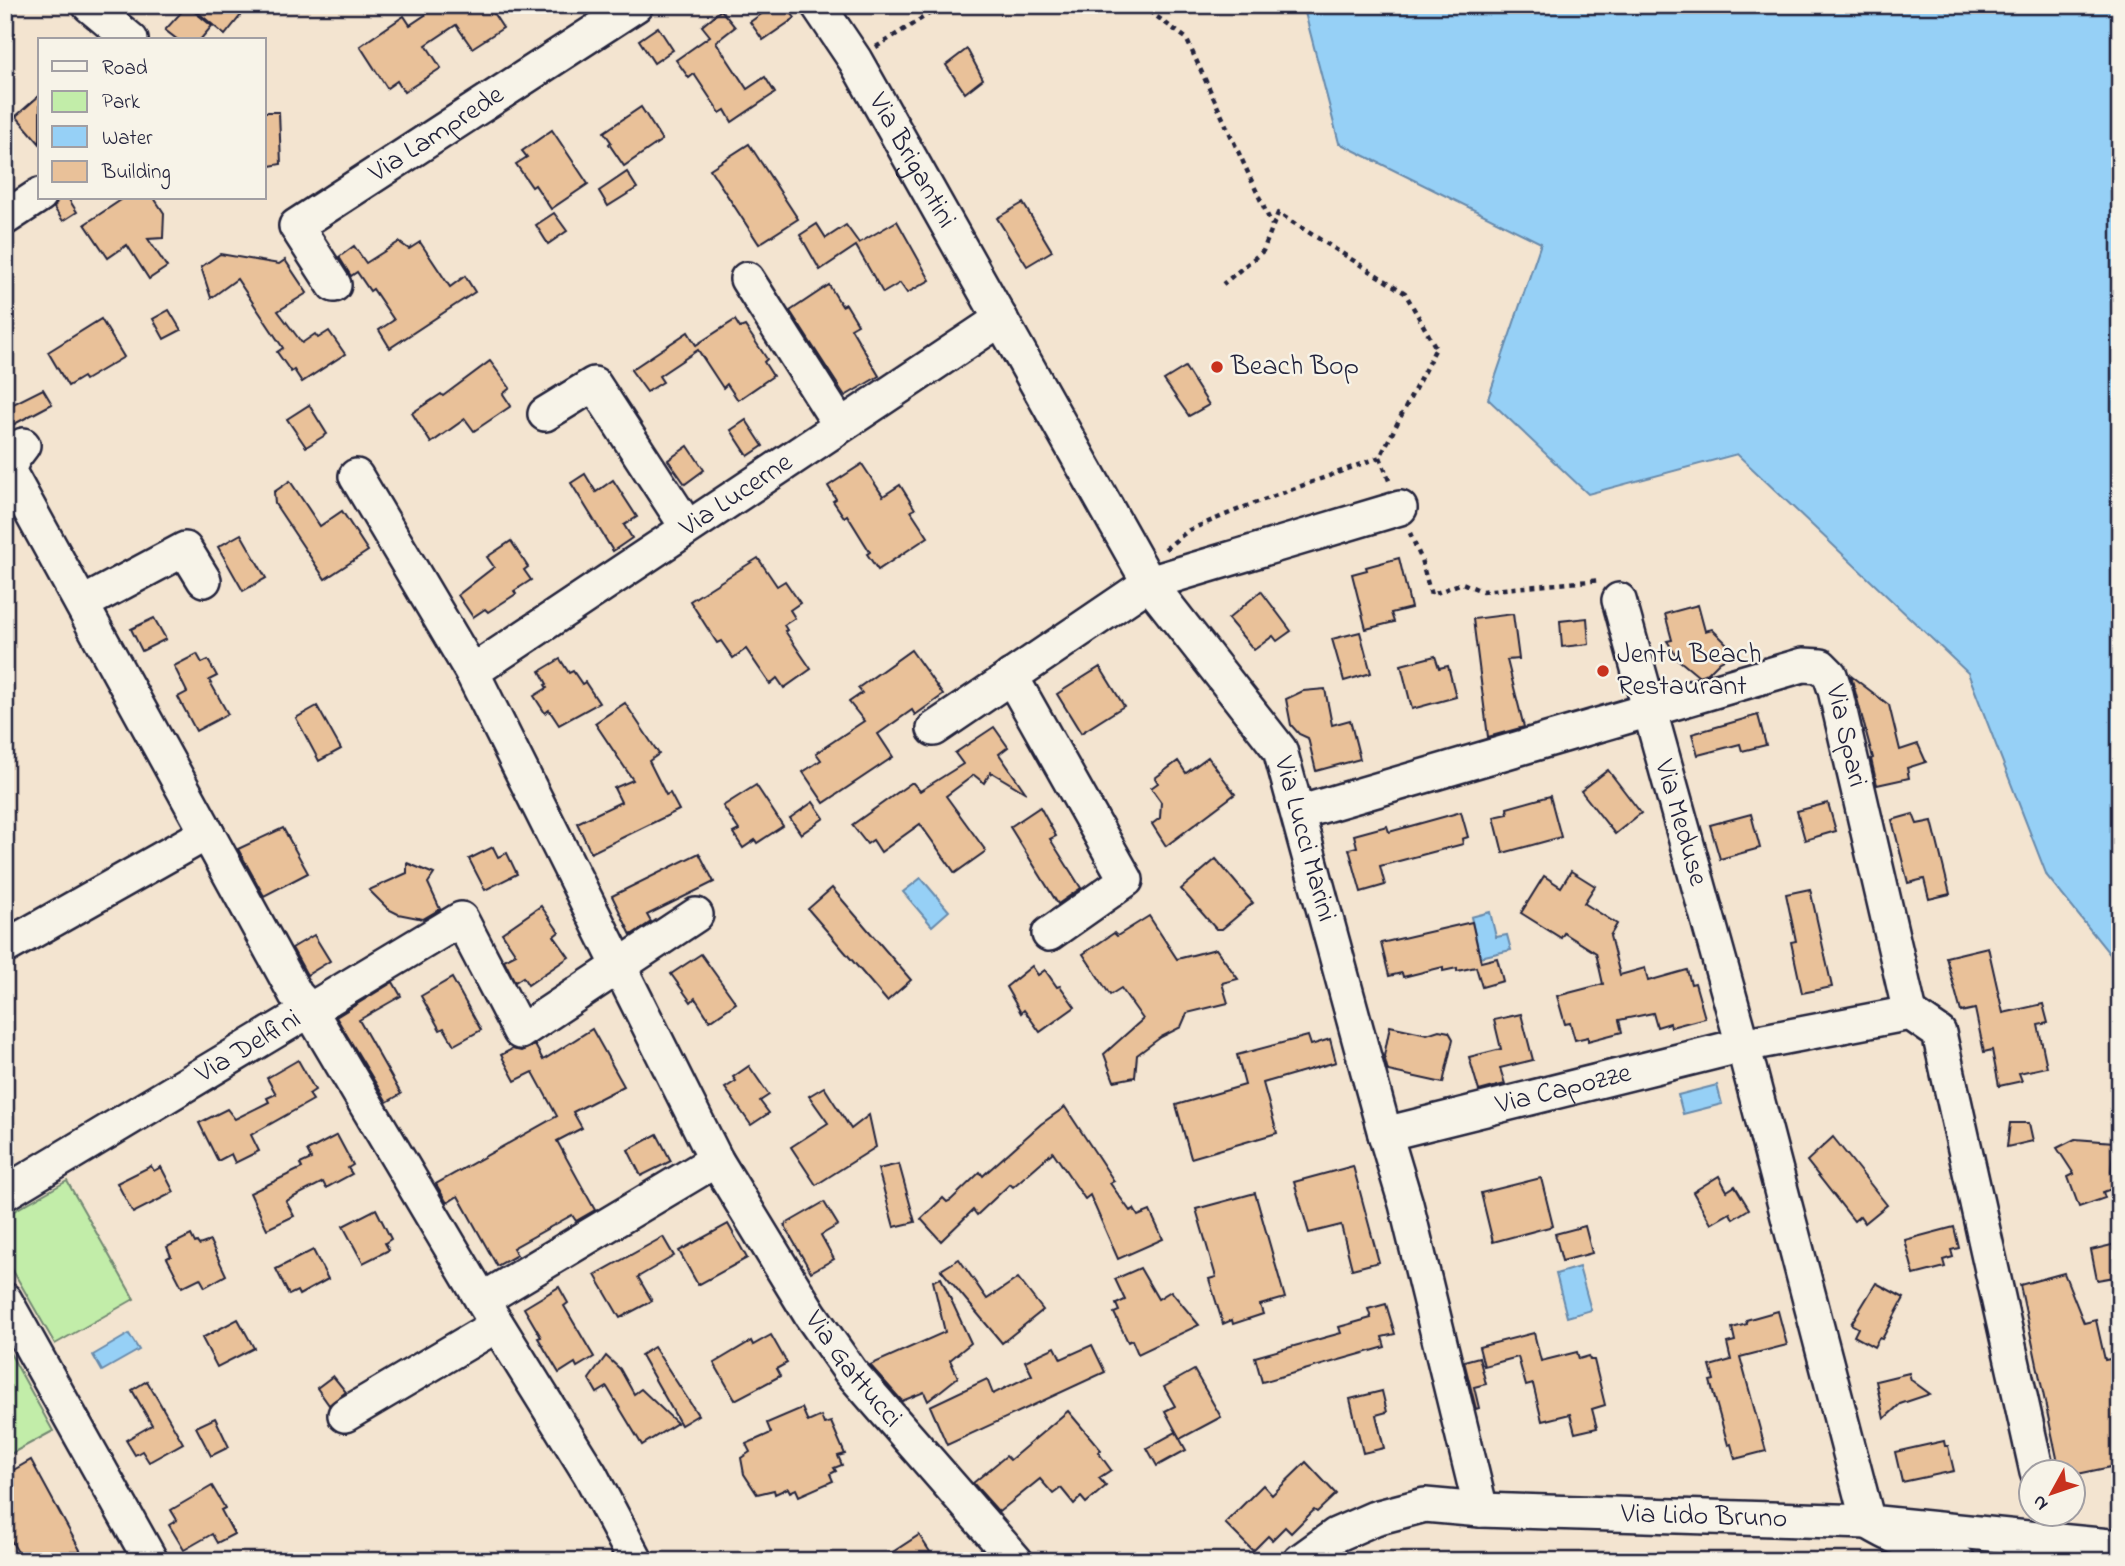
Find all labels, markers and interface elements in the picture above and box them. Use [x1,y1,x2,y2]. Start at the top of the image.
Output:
legend [38,38,266,200]
text: Road [102,54,148,84]
street label: Via Lamprede [360,75,513,194]
street label: Via Brigantini [857,85,966,236]
text: Park [102,88,141,118]
text: Water [102,124,153,154]
text: Building [101,158,171,190]
place label: Beach Bop [1230,347,1359,388]
marker: Beach Bop [1209,359,1225,375]
street label: Via Lucerne [671,443,802,549]
place label: Jentu Beach Restaurant [1617,635,1762,708]
marker: Jentu Beach Restaurant [1595,663,1611,679]
street label: Via Spari [1814,680,1877,791]
street label: Via Lucci Marini [1262,751,1347,926]
street label: Via Meduse [1642,754,1718,891]
street label: Via Delfini [187,999,309,1095]
street label: Via Capozze [1491,1053,1636,1126]
street label: Via Gattucci [793,1302,912,1437]
north arrow [2016,1458,2086,1528]
text: N [2026,1489,2055,1516]
street label: Via Lido Bruno [1619,1494,1788,1540]

